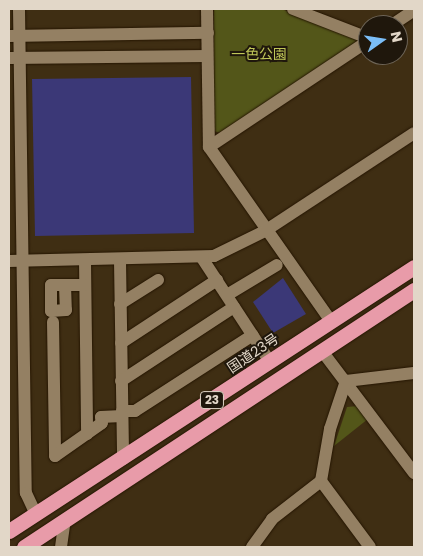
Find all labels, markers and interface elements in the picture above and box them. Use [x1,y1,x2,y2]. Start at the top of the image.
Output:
north arrow [358,15,408,65]
text: N [386,29,408,44]
park label: 一色公園 [231,46,287,62]
street label: 国道23号 [224,330,282,376]
road number: 23 [200,390,224,410]

